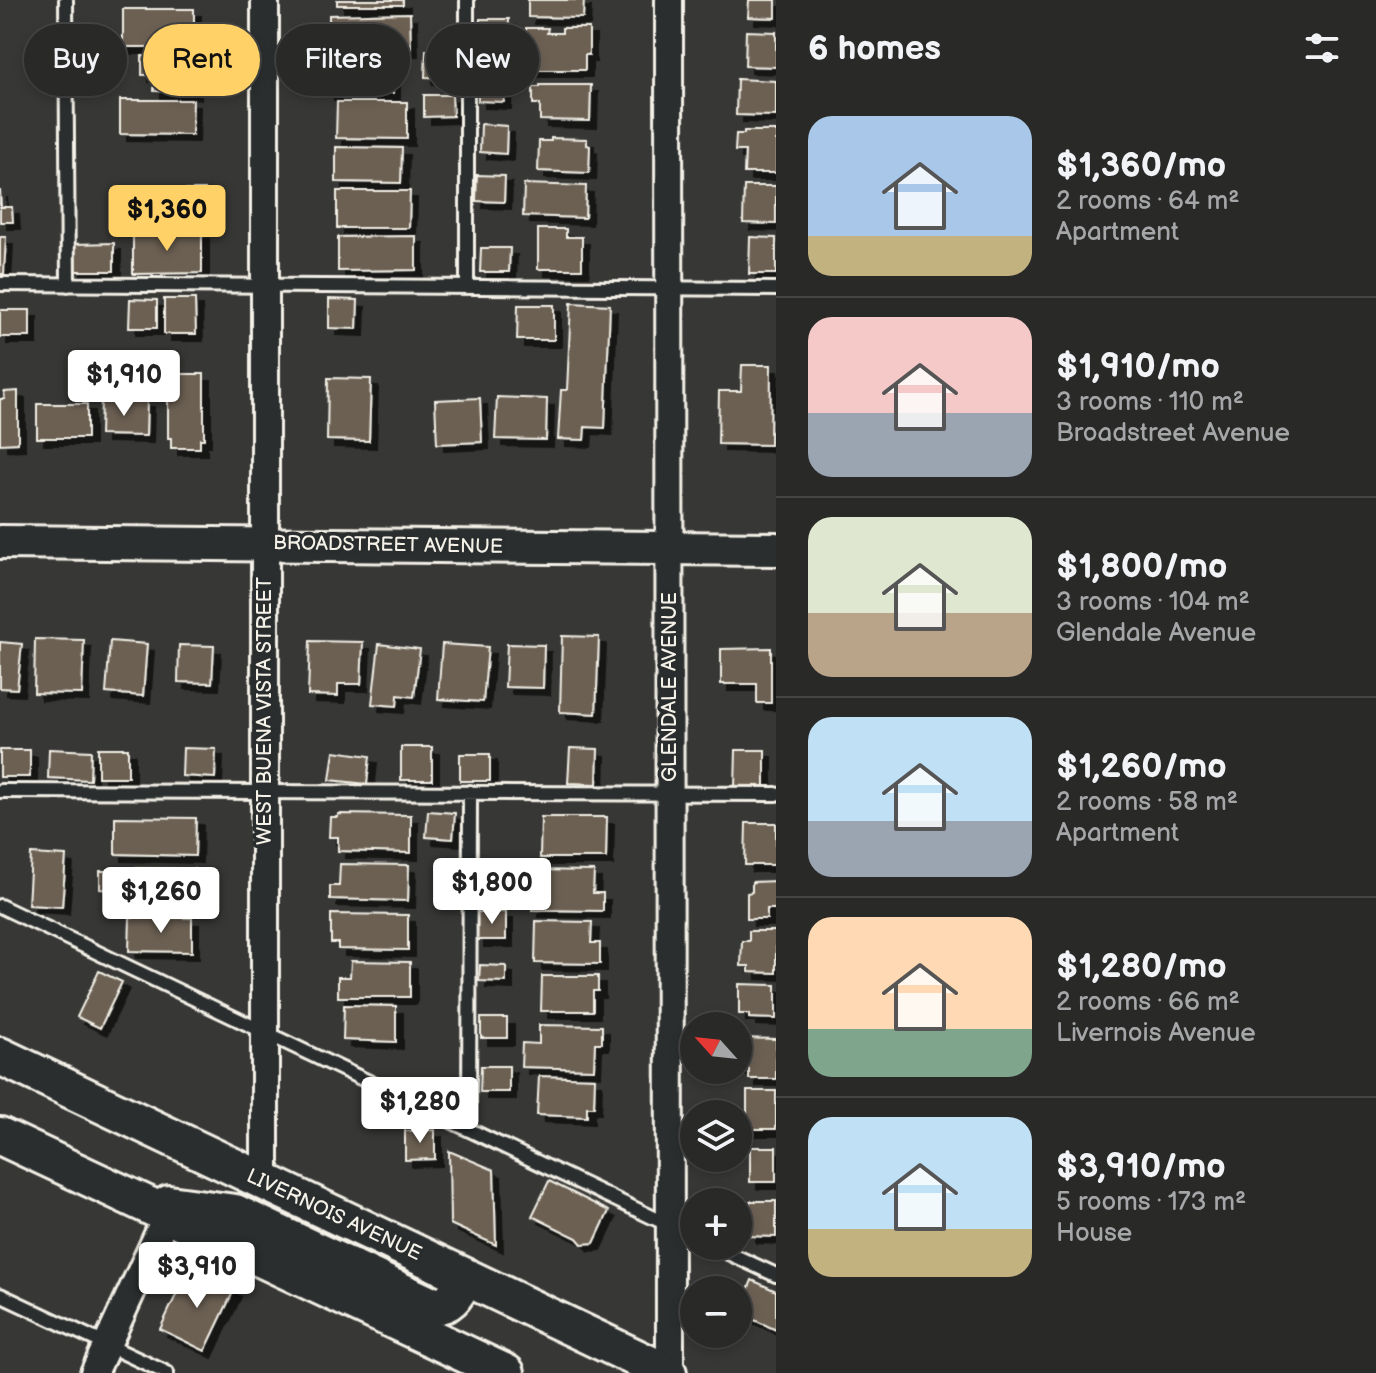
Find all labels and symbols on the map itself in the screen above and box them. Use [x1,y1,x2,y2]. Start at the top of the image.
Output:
pin: $1,360 [102,185,232,253]
pin: $1,910 [59,350,189,418]
street label: BROADSTREET AVENUE [273,531,503,559]
street label: WEST BUENA VISTA STREET [253,577,277,845]
street label: GLENDALE AVENUE [658,592,682,782]
pin: $1,800 [427,858,557,926]
pin: $1,260 [96,867,226,935]
north arrow [680,1012,752,1084]
pin: $1,280 [355,1077,485,1145]
street label: LIVERNOIS AVENUE [243,1164,425,1266]
pin: $3,910 [132,1242,262,1310]

